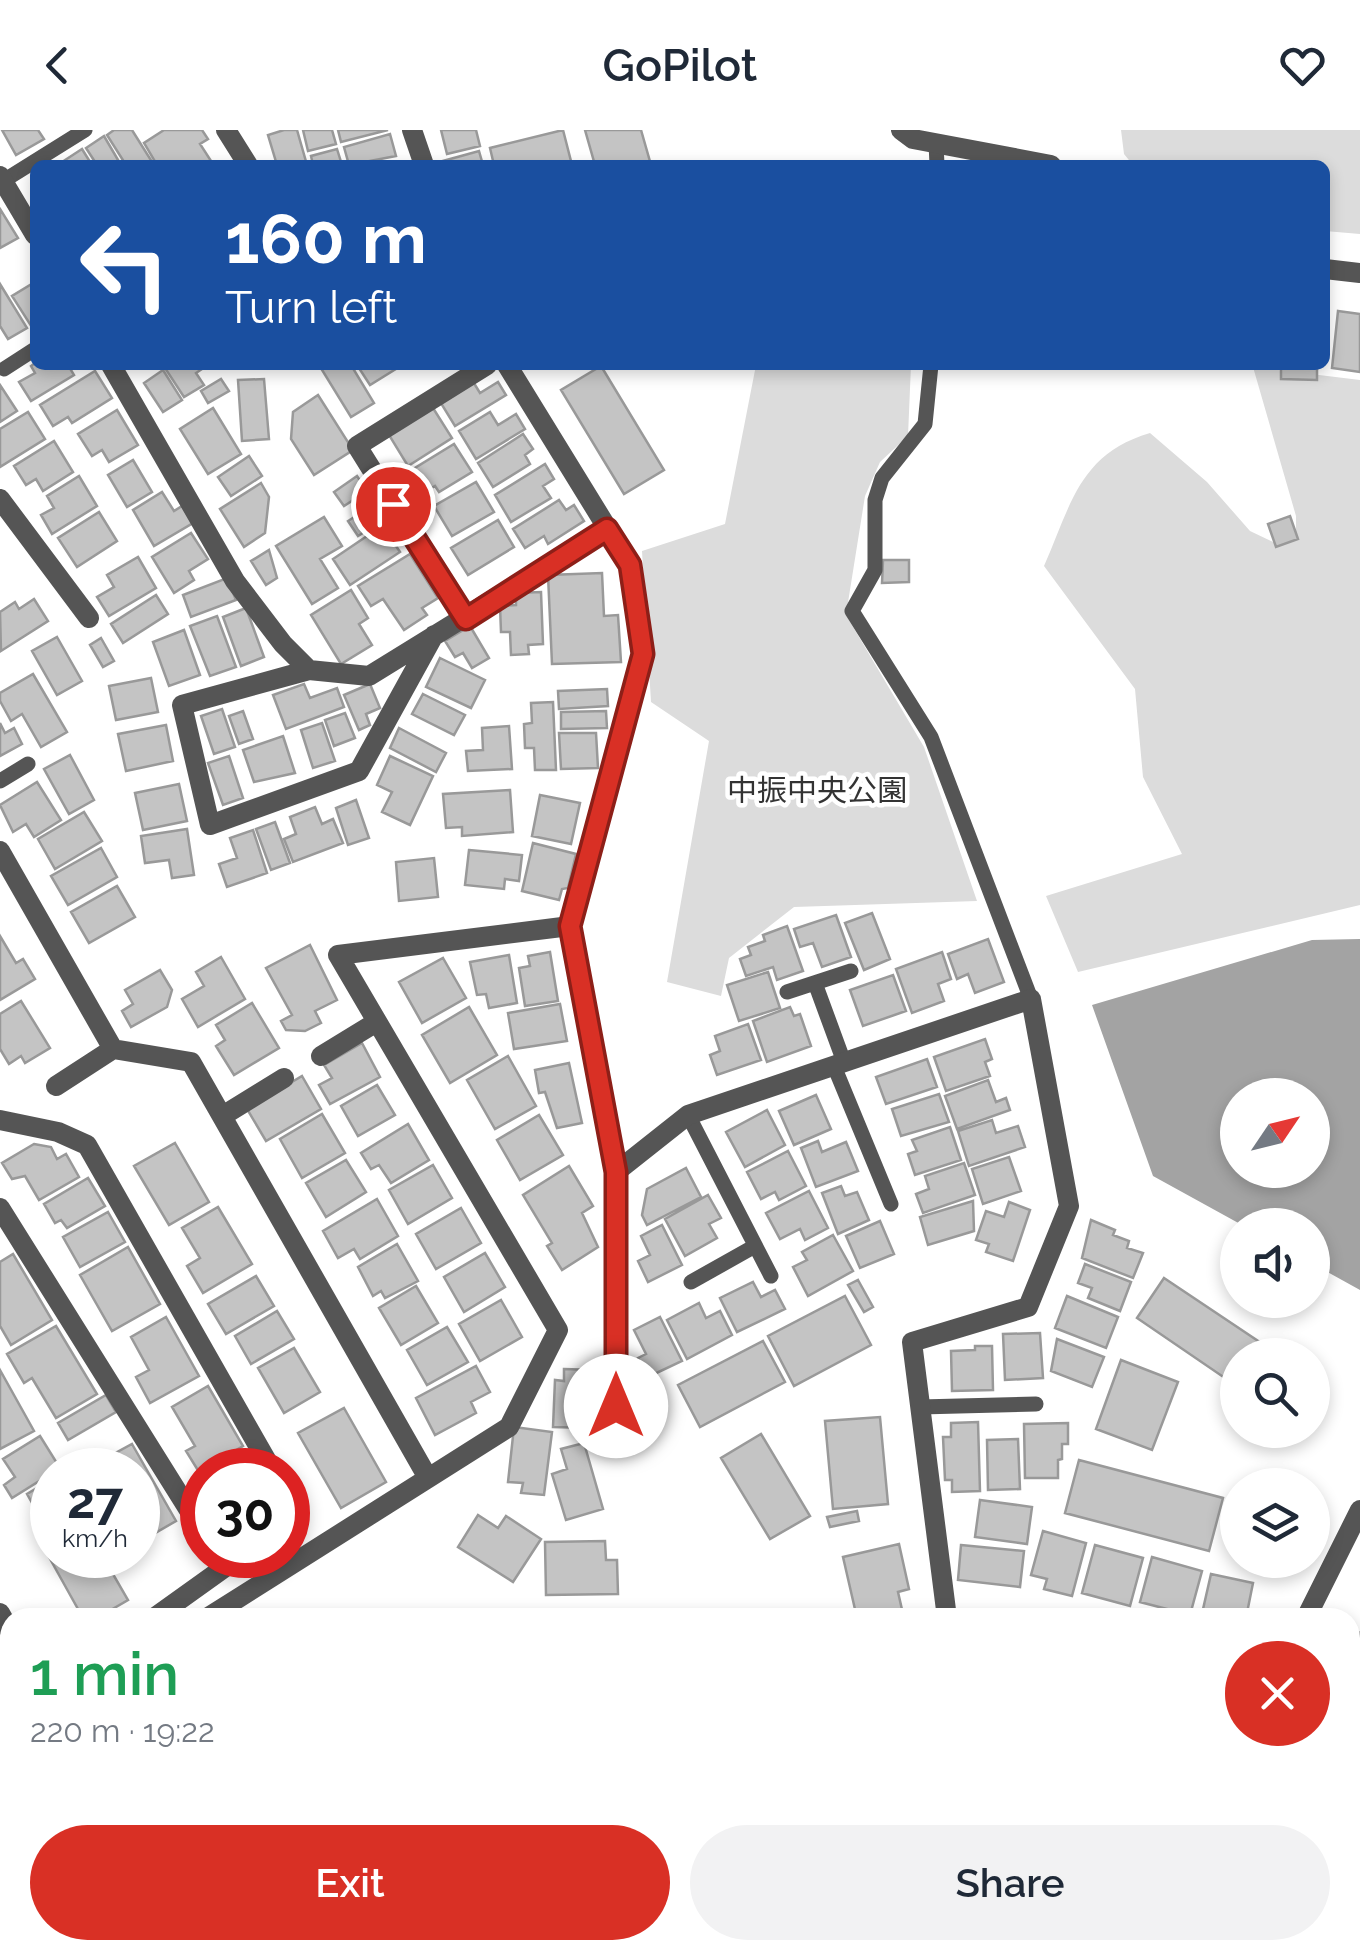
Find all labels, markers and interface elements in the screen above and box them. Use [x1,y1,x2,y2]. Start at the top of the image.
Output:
icon: back [30,38,85,93]
icon: heart [1275,38,1330,93]
text: GoPilot [603,39,757,92]
text: 160 m [225,197,427,279]
icon: left [60,200,190,330]
text: Turn left [225,281,397,334]
pin [351,462,436,547]
icon: arrive [366,477,421,532]
park label: 中振中央公園 [727,773,907,808]
north arrow [1220,1078,1330,1188]
map controls [1220,1078,1330,1578]
button: sound [1220,1208,1330,1318]
button: search [1220,1338,1330,1448]
position arrow [564,1354,668,1458]
speed limit sign: 30 [180,1448,310,1578]
button: layers [1220,1468,1330,1578]
text: 27 [67,1471,123,1530]
text: km/h [62,1523,128,1553]
text: 1 min [30,1639,179,1709]
button: close [1225,1641,1330,1746]
text: 220 m · 19:22 [30,1712,215,1749]
button: Exit [30,1825,670,1940]
button: Share [690,1825,1330,1940]

